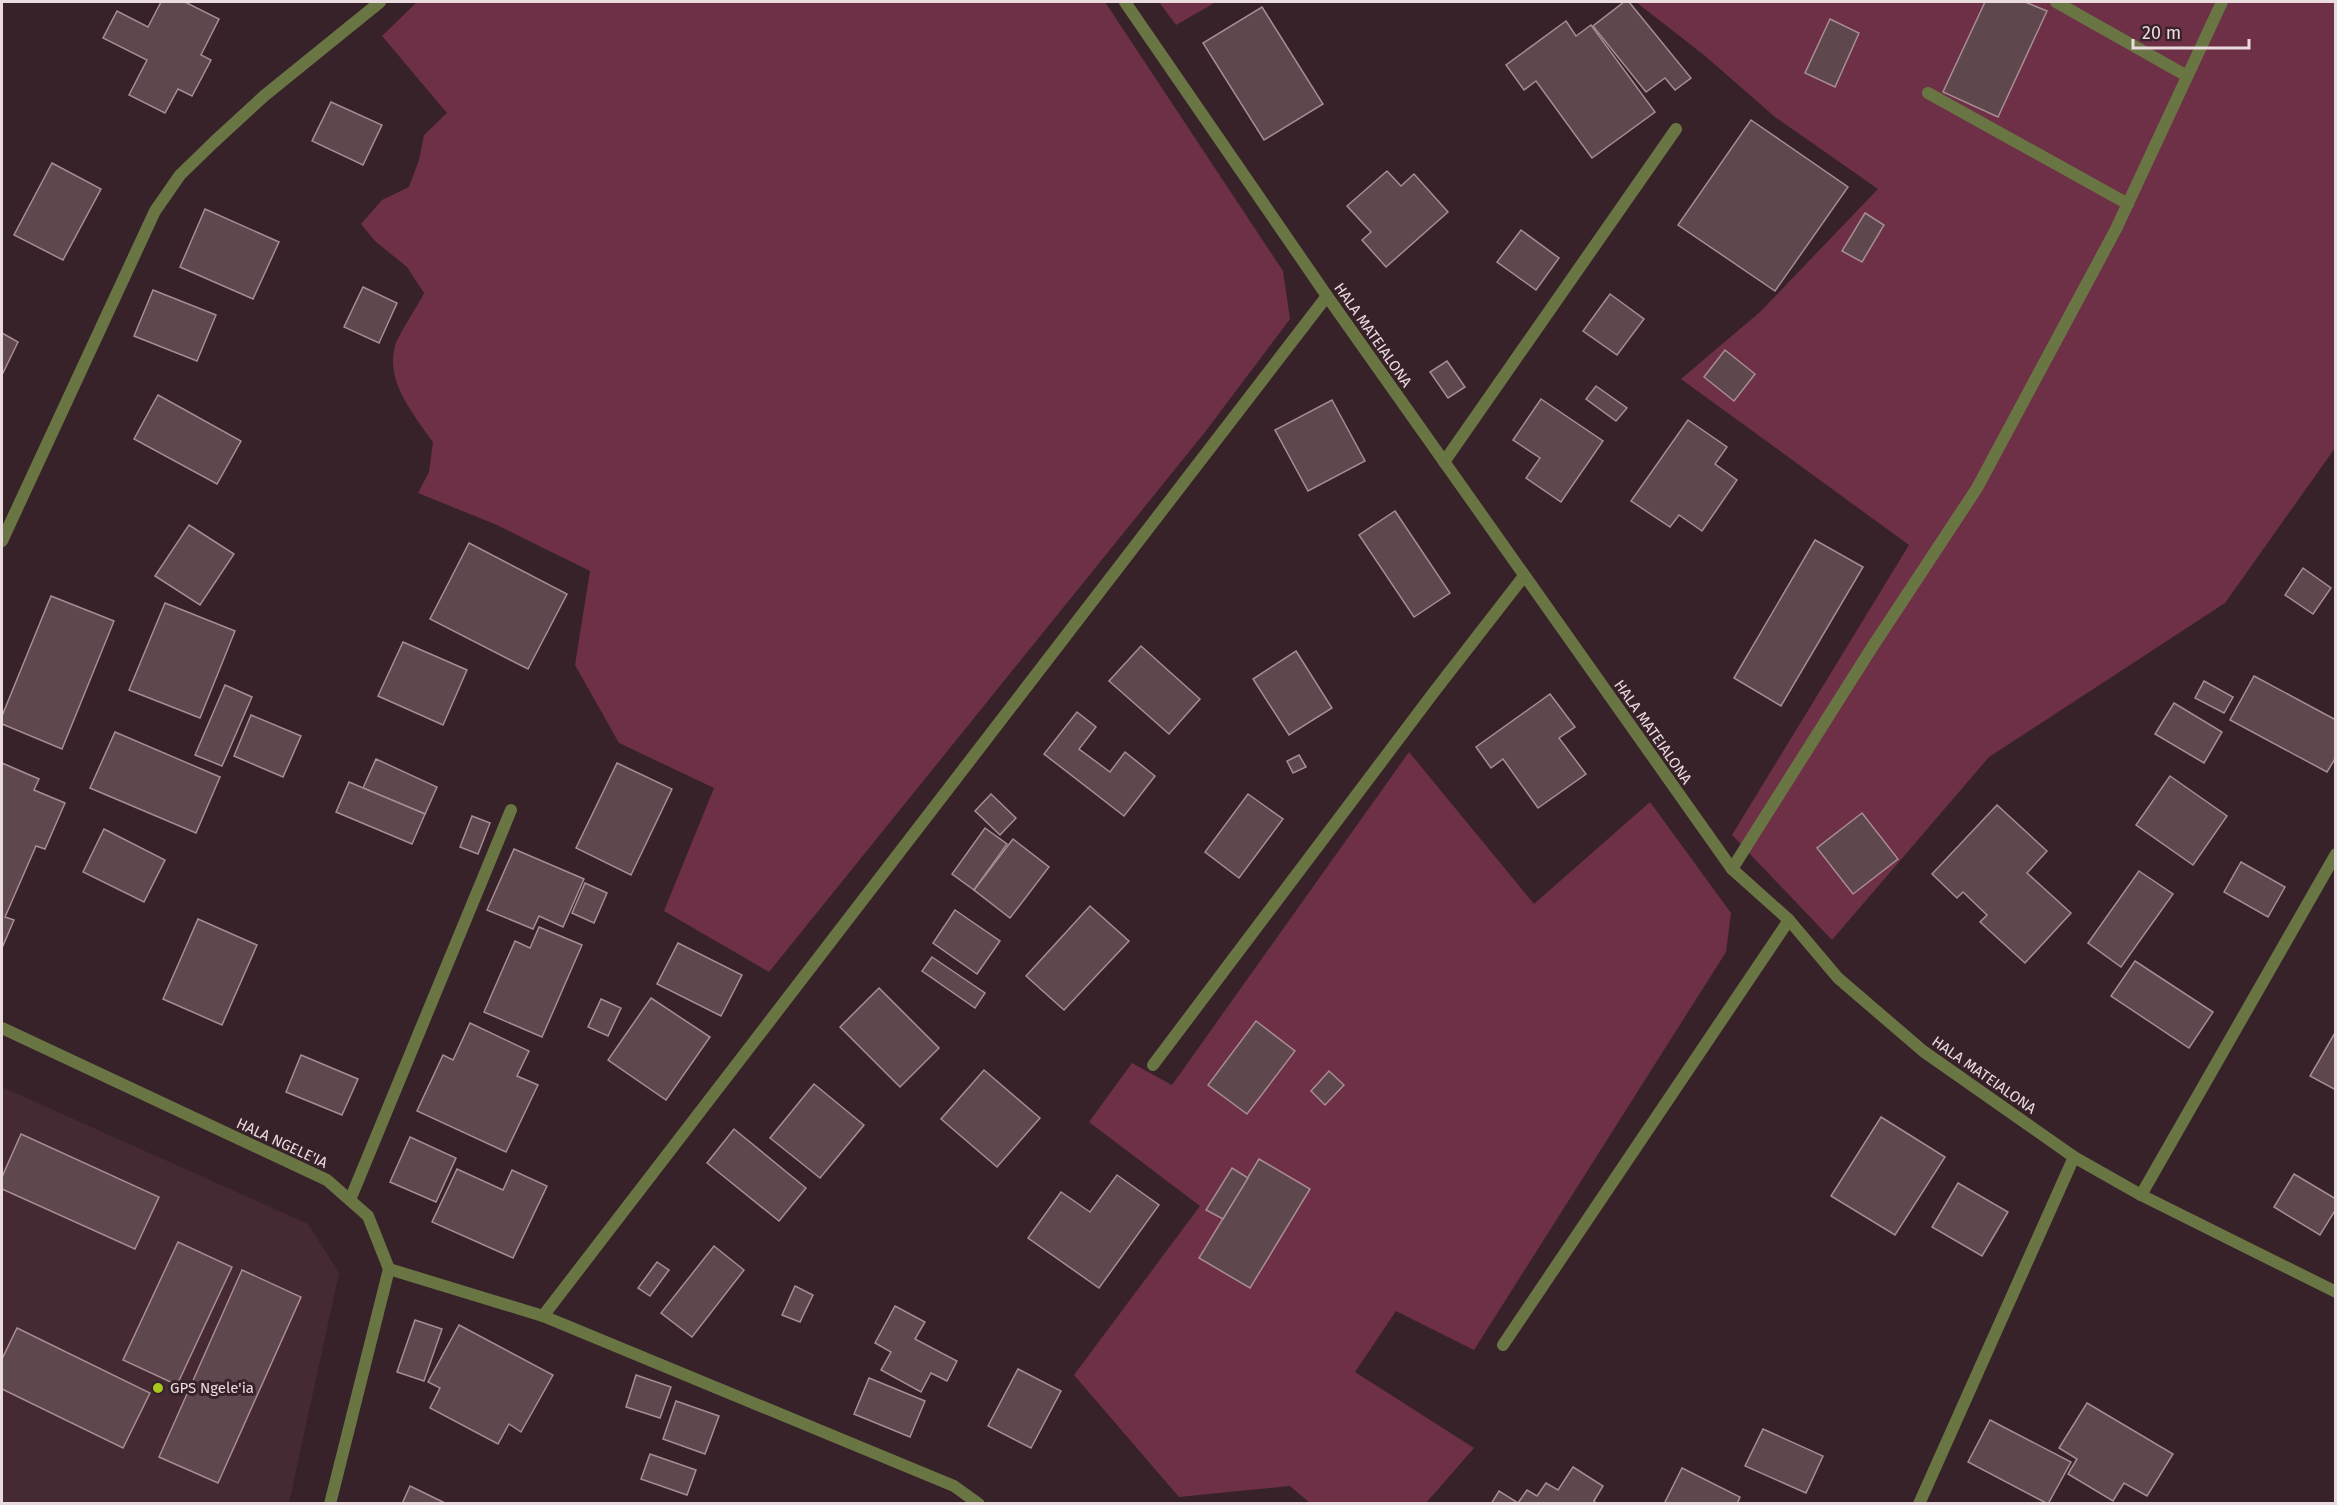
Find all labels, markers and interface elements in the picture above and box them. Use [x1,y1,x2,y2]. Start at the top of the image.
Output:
scale bar [2133,12,2248,50]
text: 20 m [2142,22,2181,44]
street label: HALA MATEIALONA [1330,279,1416,391]
street label: HALA MATEIALONA [1610,676,1696,788]
street label: HALA MATEIALONA [1928,1032,2040,1118]
street label: HALA NGELE'IA [234,1114,331,1172]
place label: GPS Ngele'ia [170,1379,254,1397]
marker: GPS Ngele'ia [151,1381,165,1395]

